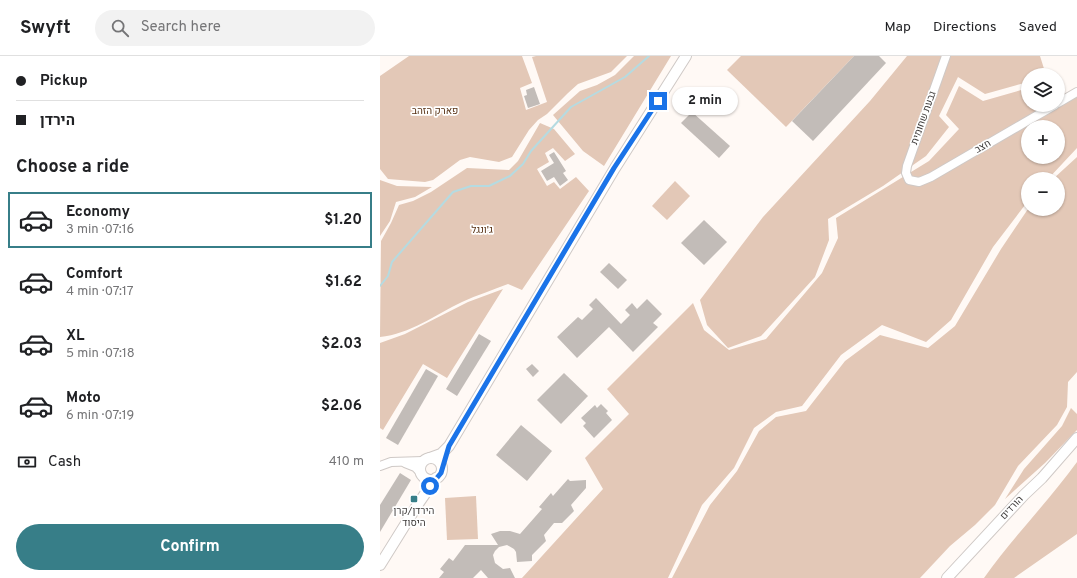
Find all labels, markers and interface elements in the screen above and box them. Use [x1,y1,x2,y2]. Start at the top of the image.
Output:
search box [95,10,375,46]
text: Swyft [20,16,71,40]
icon: search [109,17,131,39]
text: Search here [141,18,221,37]
text: Map [885,19,911,36]
text: Directions [933,19,997,36]
text: Saved [1019,19,1057,36]
map controls [1021,68,1065,216]
button: layers [1021,68,1065,112]
text: Pickup [40,72,88,91]
callout: 2 min [672,87,738,115]
street label: גבעת שחומית [908,89,940,147]
route end [649,92,667,110]
text: 2 min [688,93,722,109]
park label: פארק הזהב [412,105,458,118]
text: הירדן [40,112,75,131]
button: + [1021,120,1065,164]
street label: חצב [972,137,994,157]
text: Choose a ride [16,156,129,179]
button: − [1021,172,1065,216]
icon: car [18,202,54,238]
text: Economy [66,203,130,222]
text: $1.20 [324,211,362,230]
text: 3 min · 07:16 [66,222,134,238]
park label: ג'ונגל [471,224,493,237]
icon: car [18,264,54,300]
text: Comfort [66,265,123,284]
text: $1.62 [325,273,362,292]
text: 4 min · 07:17 [66,284,134,300]
icon: car [18,326,54,362]
text: XL [66,327,84,346]
text: $2.03 [321,335,362,354]
text: 5 min · 07:18 [66,346,135,362]
icon: car [18,388,54,424]
text: Moto [66,389,101,408]
text: $2.06 [321,397,362,416]
text: 6 min · 07:19 [66,408,134,424]
icon: cash [16,451,38,473]
text: Cash [48,453,81,472]
text: 410 m [329,454,364,470]
route start [421,477,439,495]
street label: הורדים [998,493,1026,523]
marker: הירדן/קרן היסוד [409,494,419,504]
place label: הירדן/קרן היסוד [394,505,435,530]
button: Confirm [16,524,364,570]

